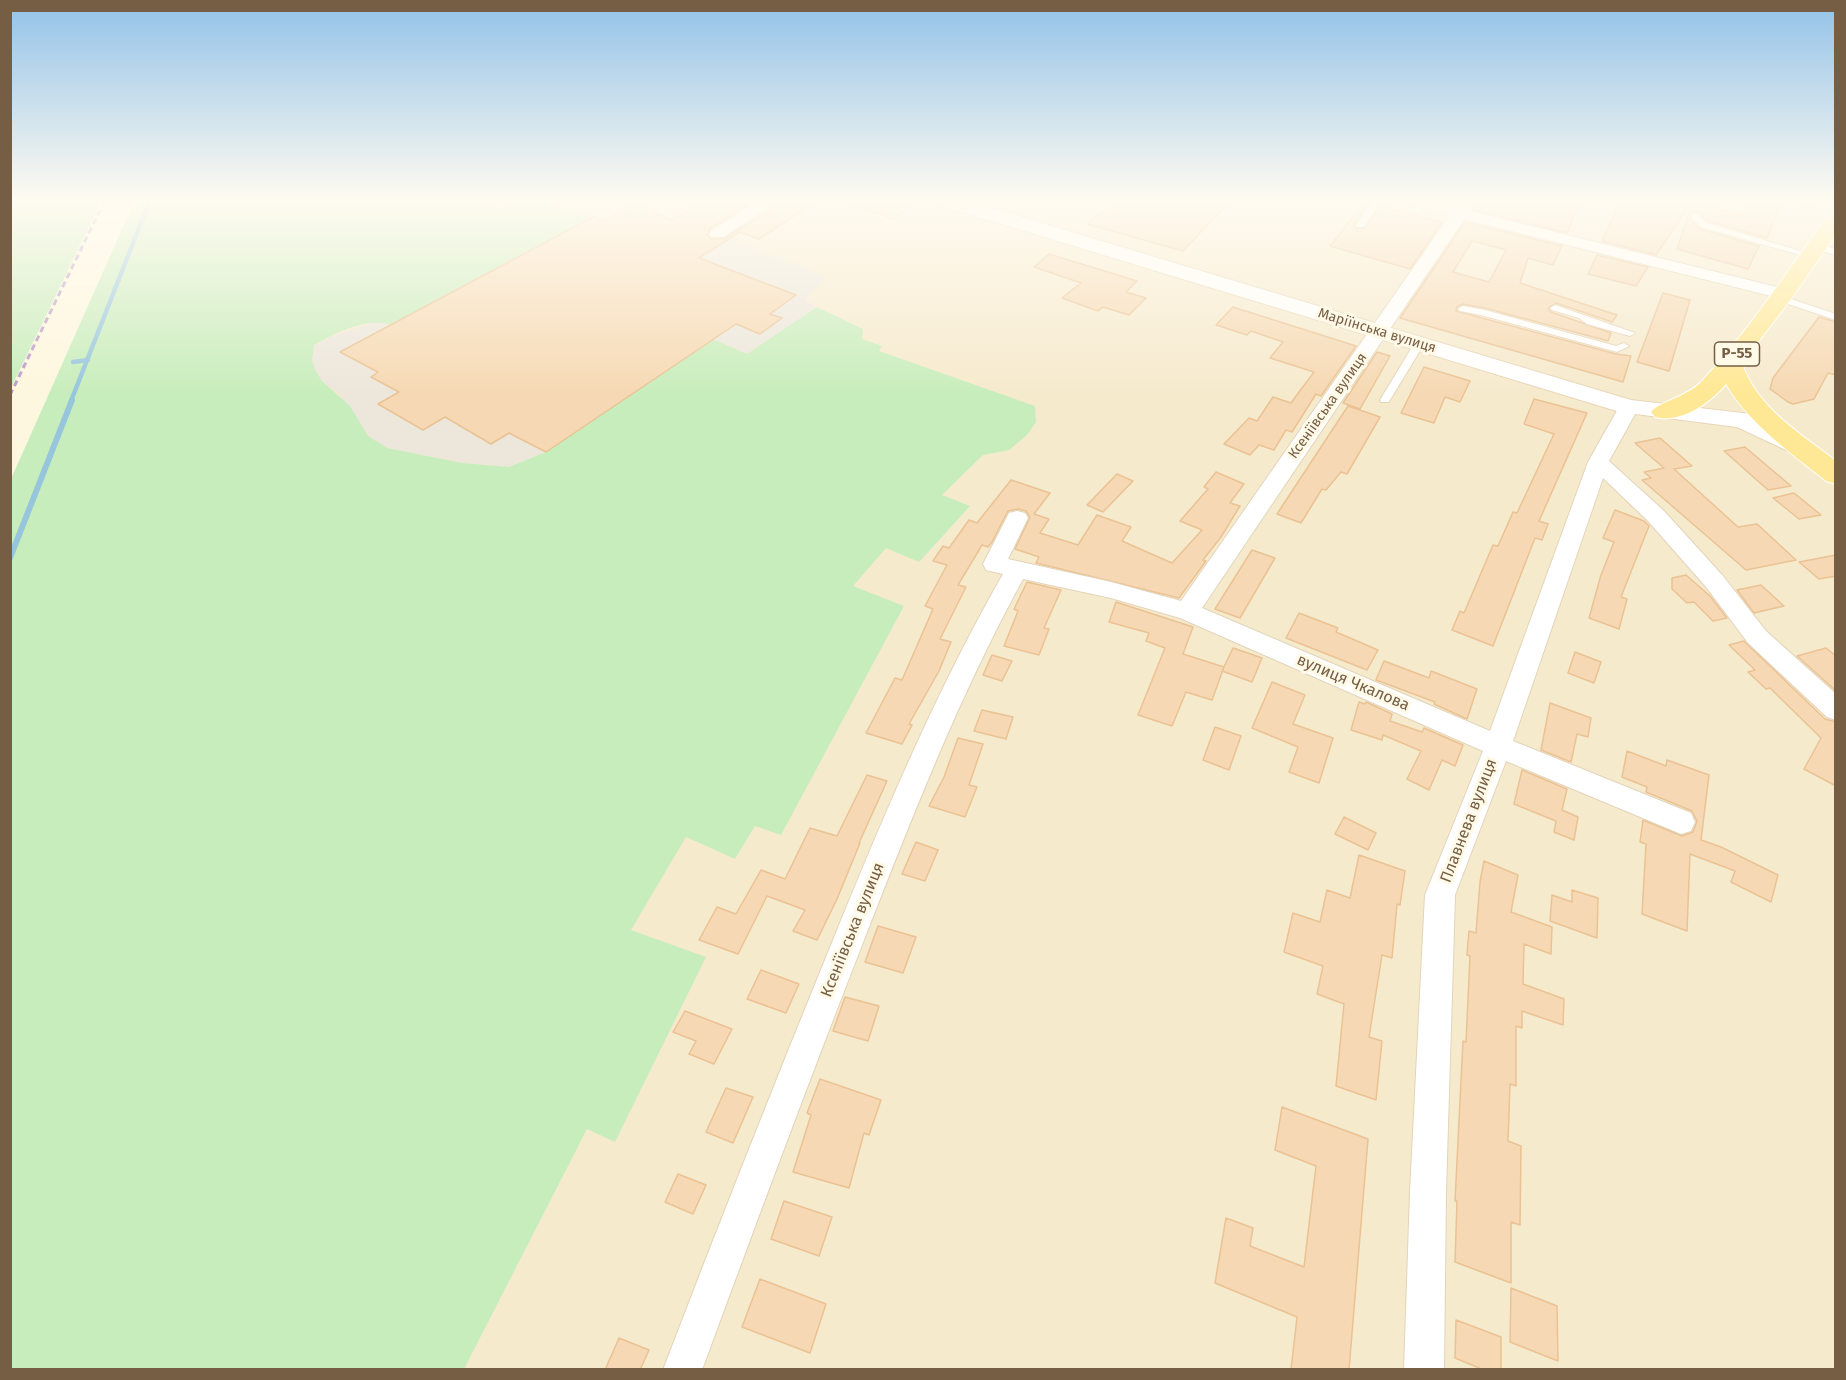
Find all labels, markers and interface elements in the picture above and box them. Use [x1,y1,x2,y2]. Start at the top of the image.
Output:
street label: Маріїнська вулиця [1316,305,1438,357]
road number: Р-55 [1714,342,1760,366]
street label: Ксеніївська вулиця [1285,350,1371,462]
street label: вулиця Чкалова [1294,651,1412,715]
street label: Плавнева вулиця [1437,756,1501,886]
street label: Ксеніївська вулиця [817,860,889,1000]

